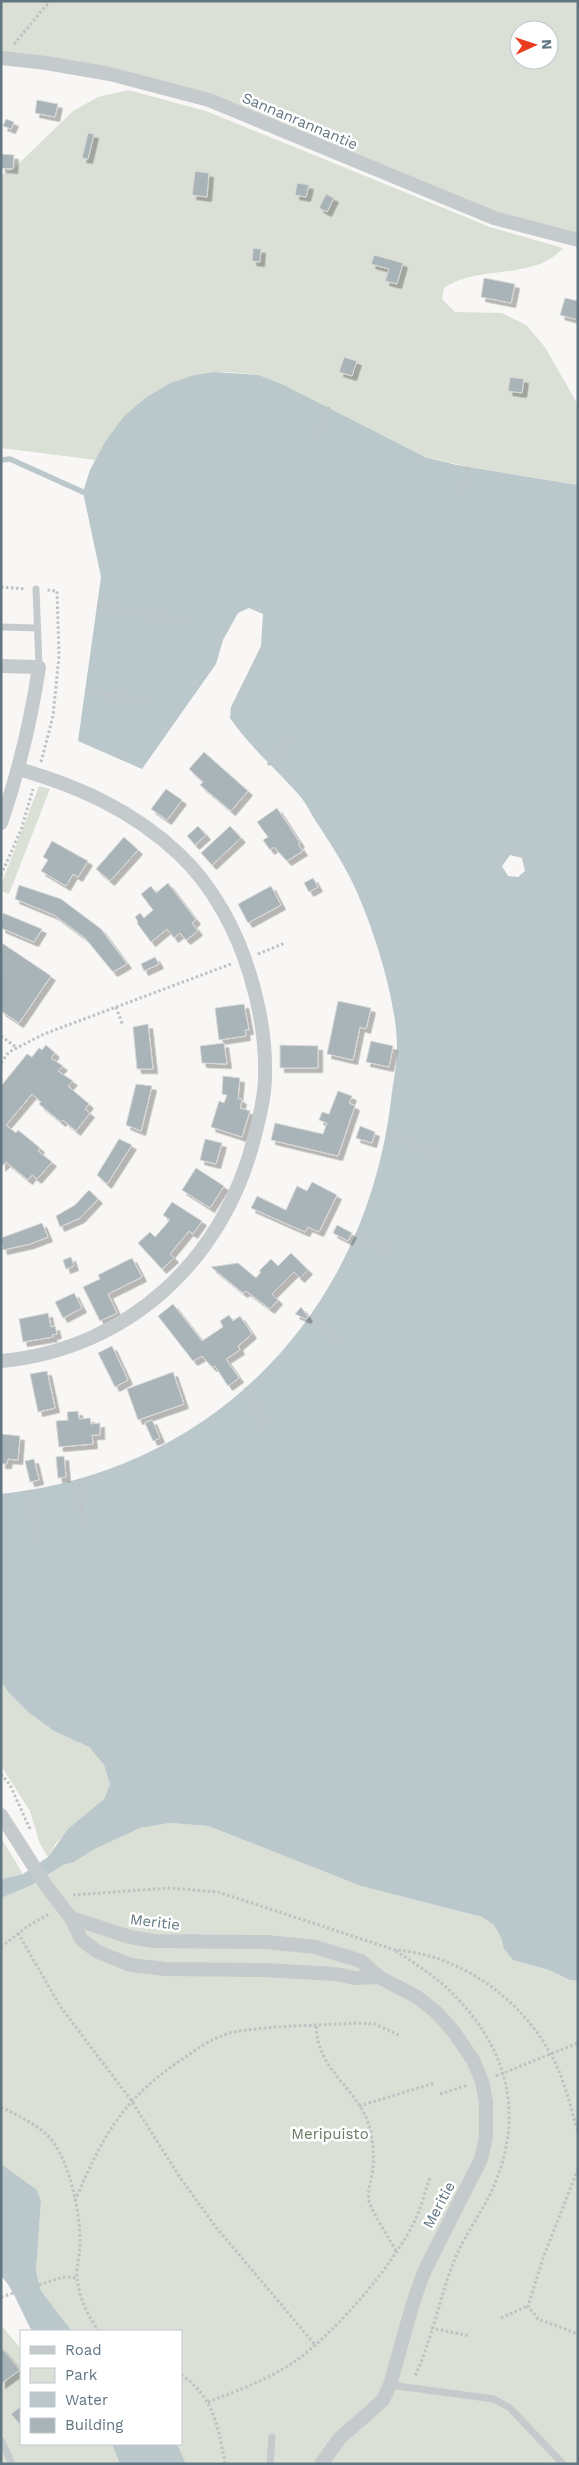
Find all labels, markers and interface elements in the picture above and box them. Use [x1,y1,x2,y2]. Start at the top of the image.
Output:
north arrow [509,20,559,70]
text: N [539,39,555,50]
street label: Sannanrannantie [239,89,361,153]
street label: Meritie [129,1910,181,1934]
park label: Meripuisto [291,2125,369,2143]
street label: Meritie [419,2179,459,2231]
legend [20,2330,182,2445]
text: Road [65,2341,102,2359]
text: Park [65,2366,98,2384]
text: Water [65,2391,108,2409]
text: Building [65,2416,123,2434]

